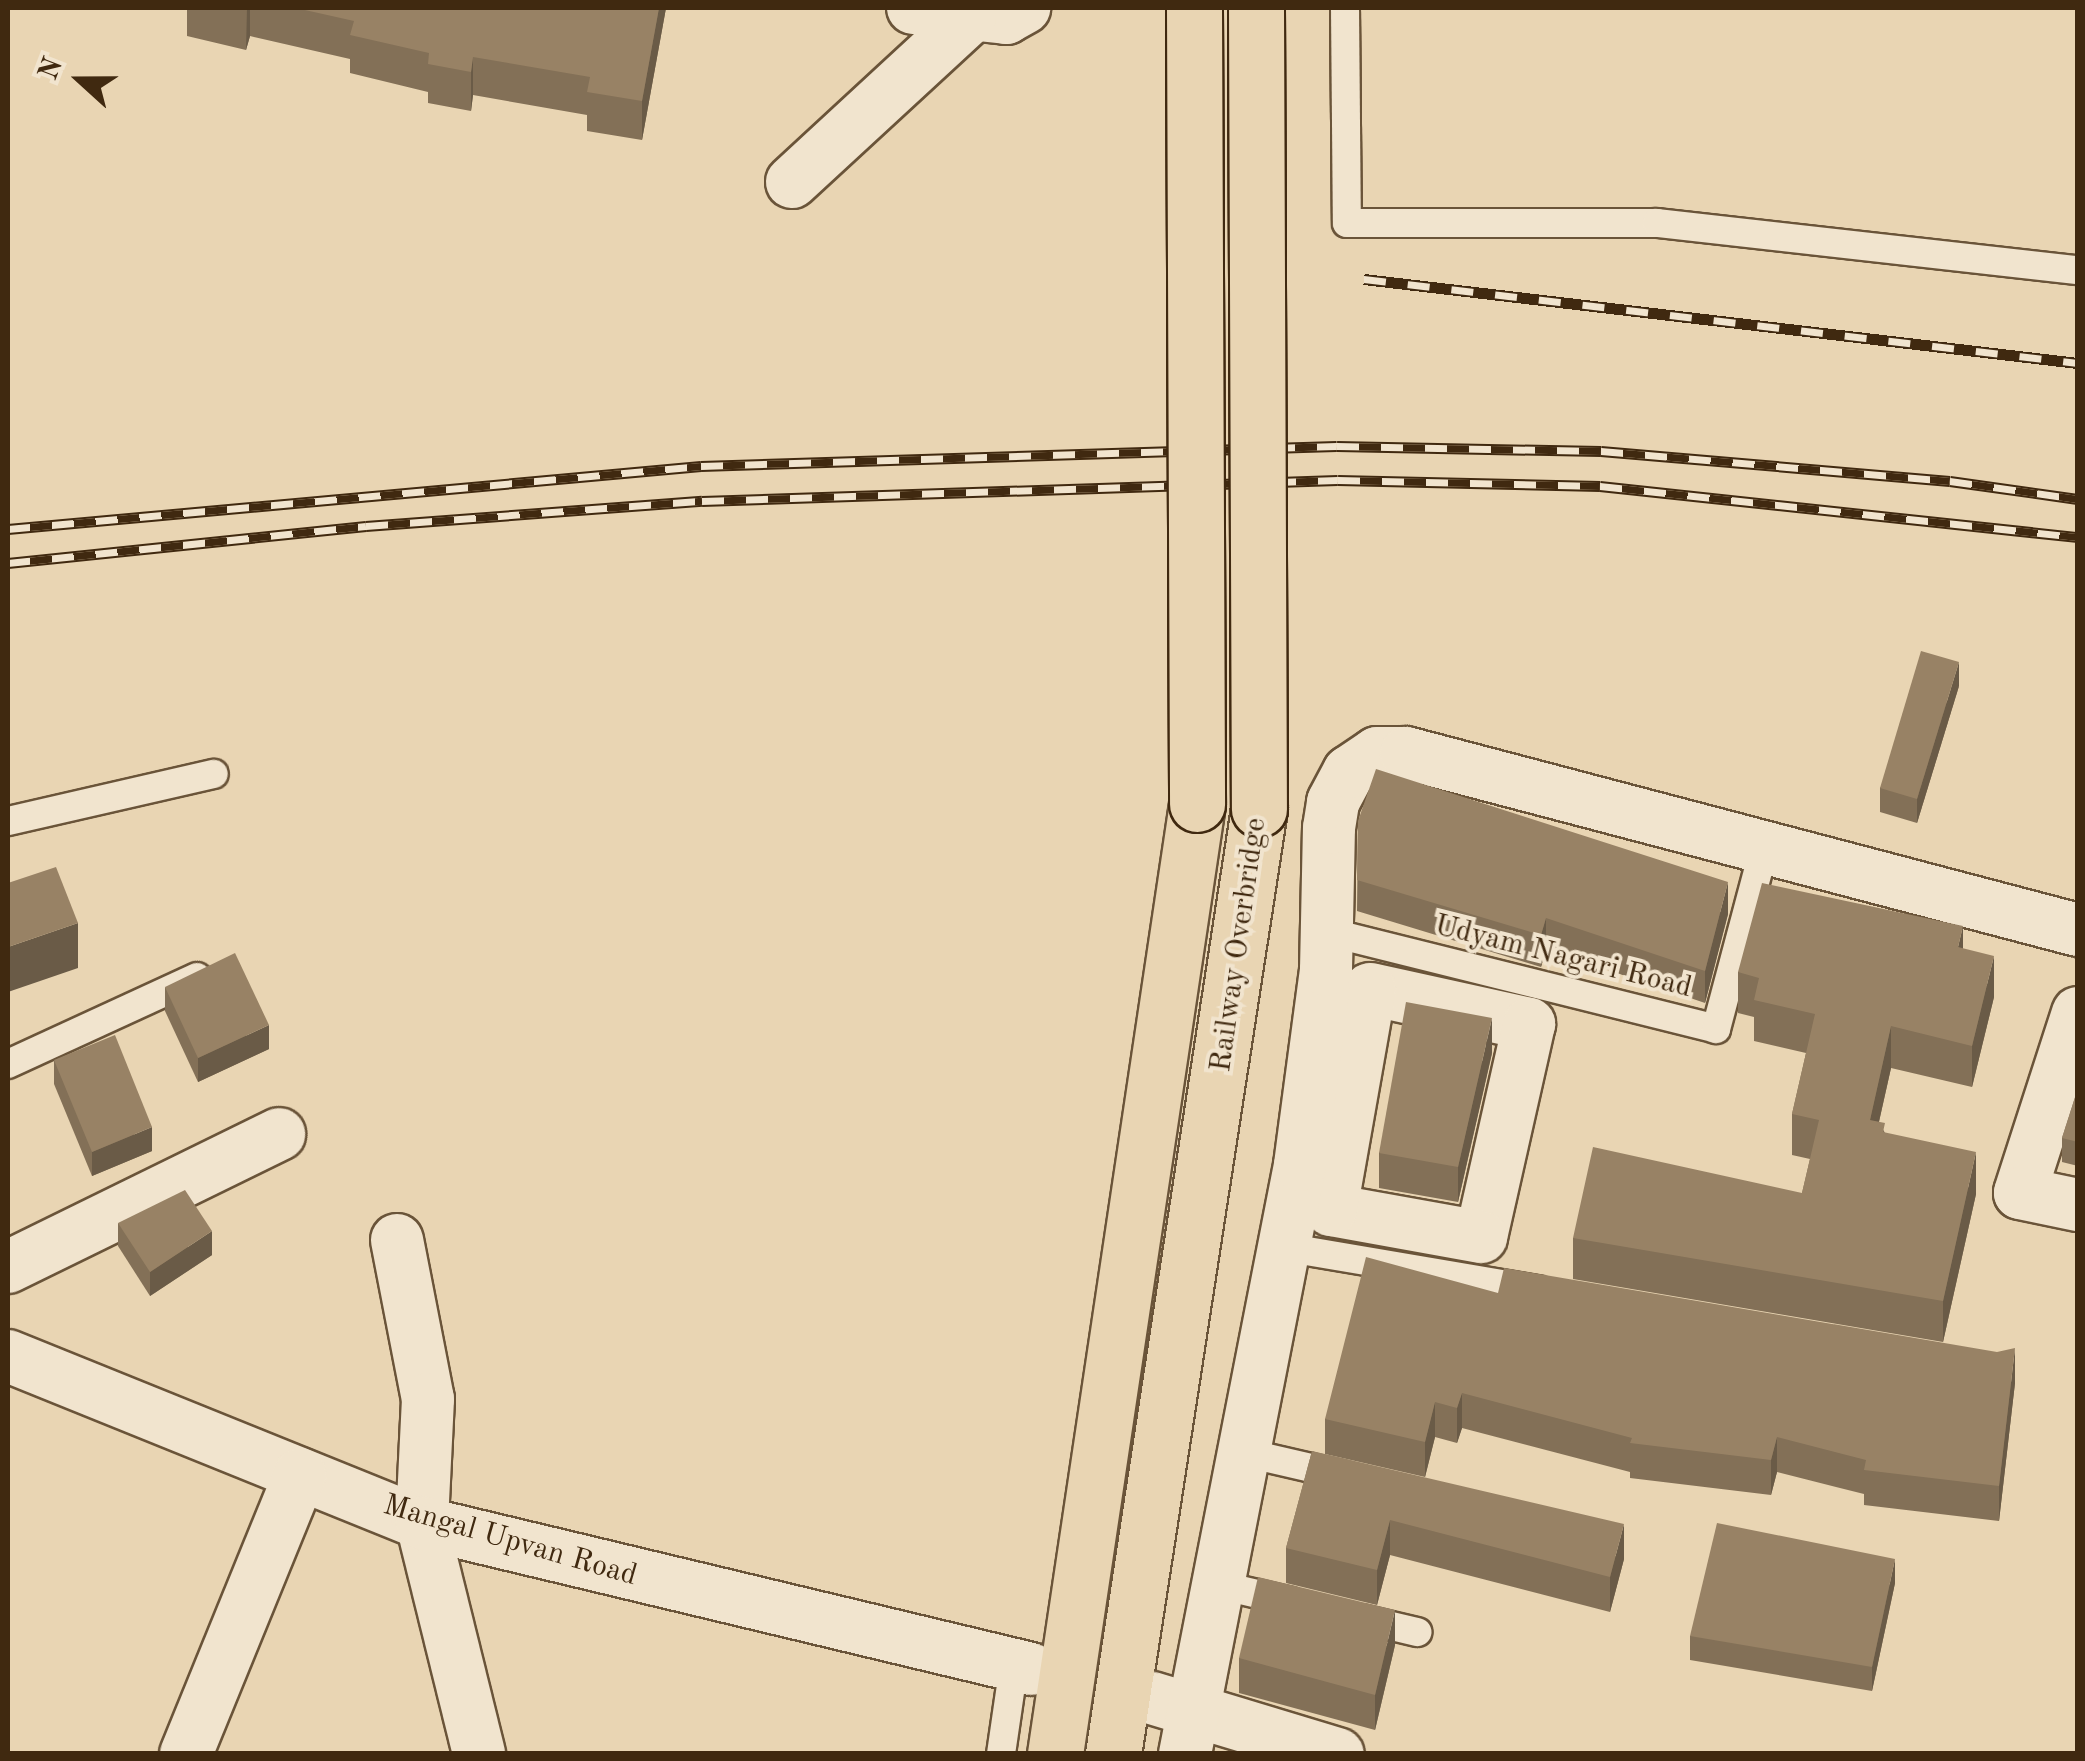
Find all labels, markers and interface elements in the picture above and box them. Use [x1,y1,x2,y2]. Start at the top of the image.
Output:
north arrow [30,30,130,130]
text: N [35,54,69,84]
street label: Railway Overbridge [1203,816,1275,1074]
street label: Udyam Nagari Road [1430,908,1696,1006]
street label: Mangal Upvan Road [379,1488,641,1594]

